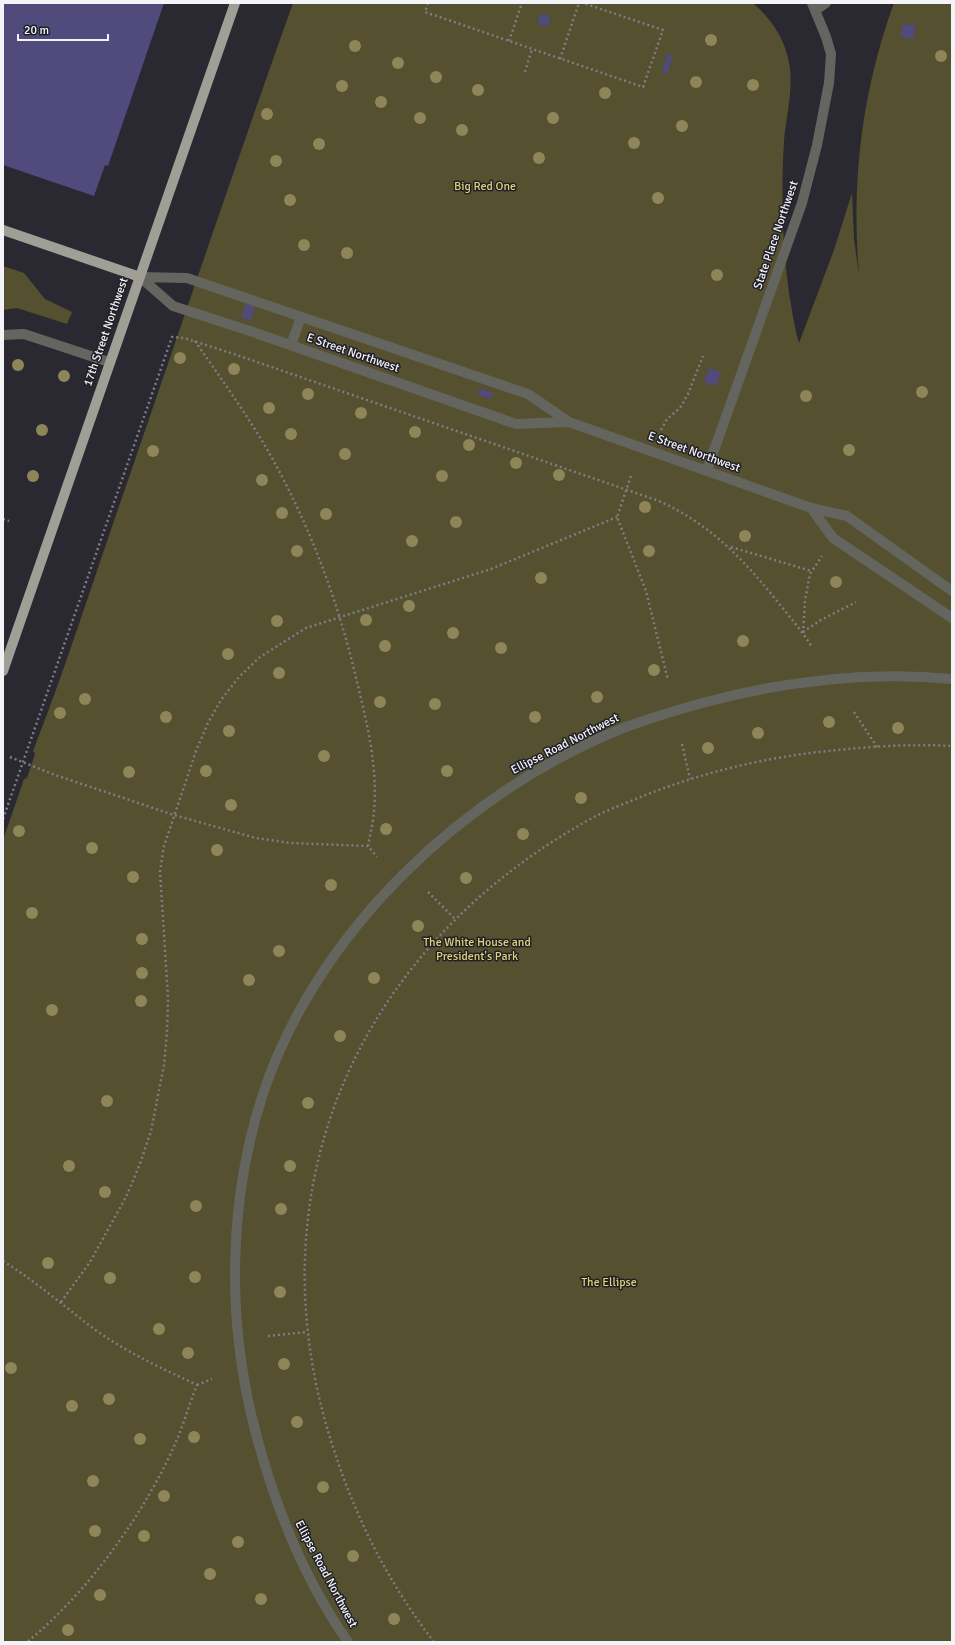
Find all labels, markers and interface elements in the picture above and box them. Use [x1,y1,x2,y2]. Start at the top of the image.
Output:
scale bar [18,16,108,42]
text: 20 m [24,23,49,38]
park label: Big Red One [454,179,516,194]
street label: State Place Northwest [750,179,802,291]
street label: 17th Street Northwest [80,276,132,388]
street label: E Street Northwest [305,330,401,376]
street label: E Street Northwest [646,428,742,476]
street label: Ellipse Road Northwest [509,710,621,778]
park label: The White House and President's Park [423,935,531,964]
park label: The Ellipse [581,1275,637,1290]
street label: Ellipse Road Northwest [291,1518,361,1630]

